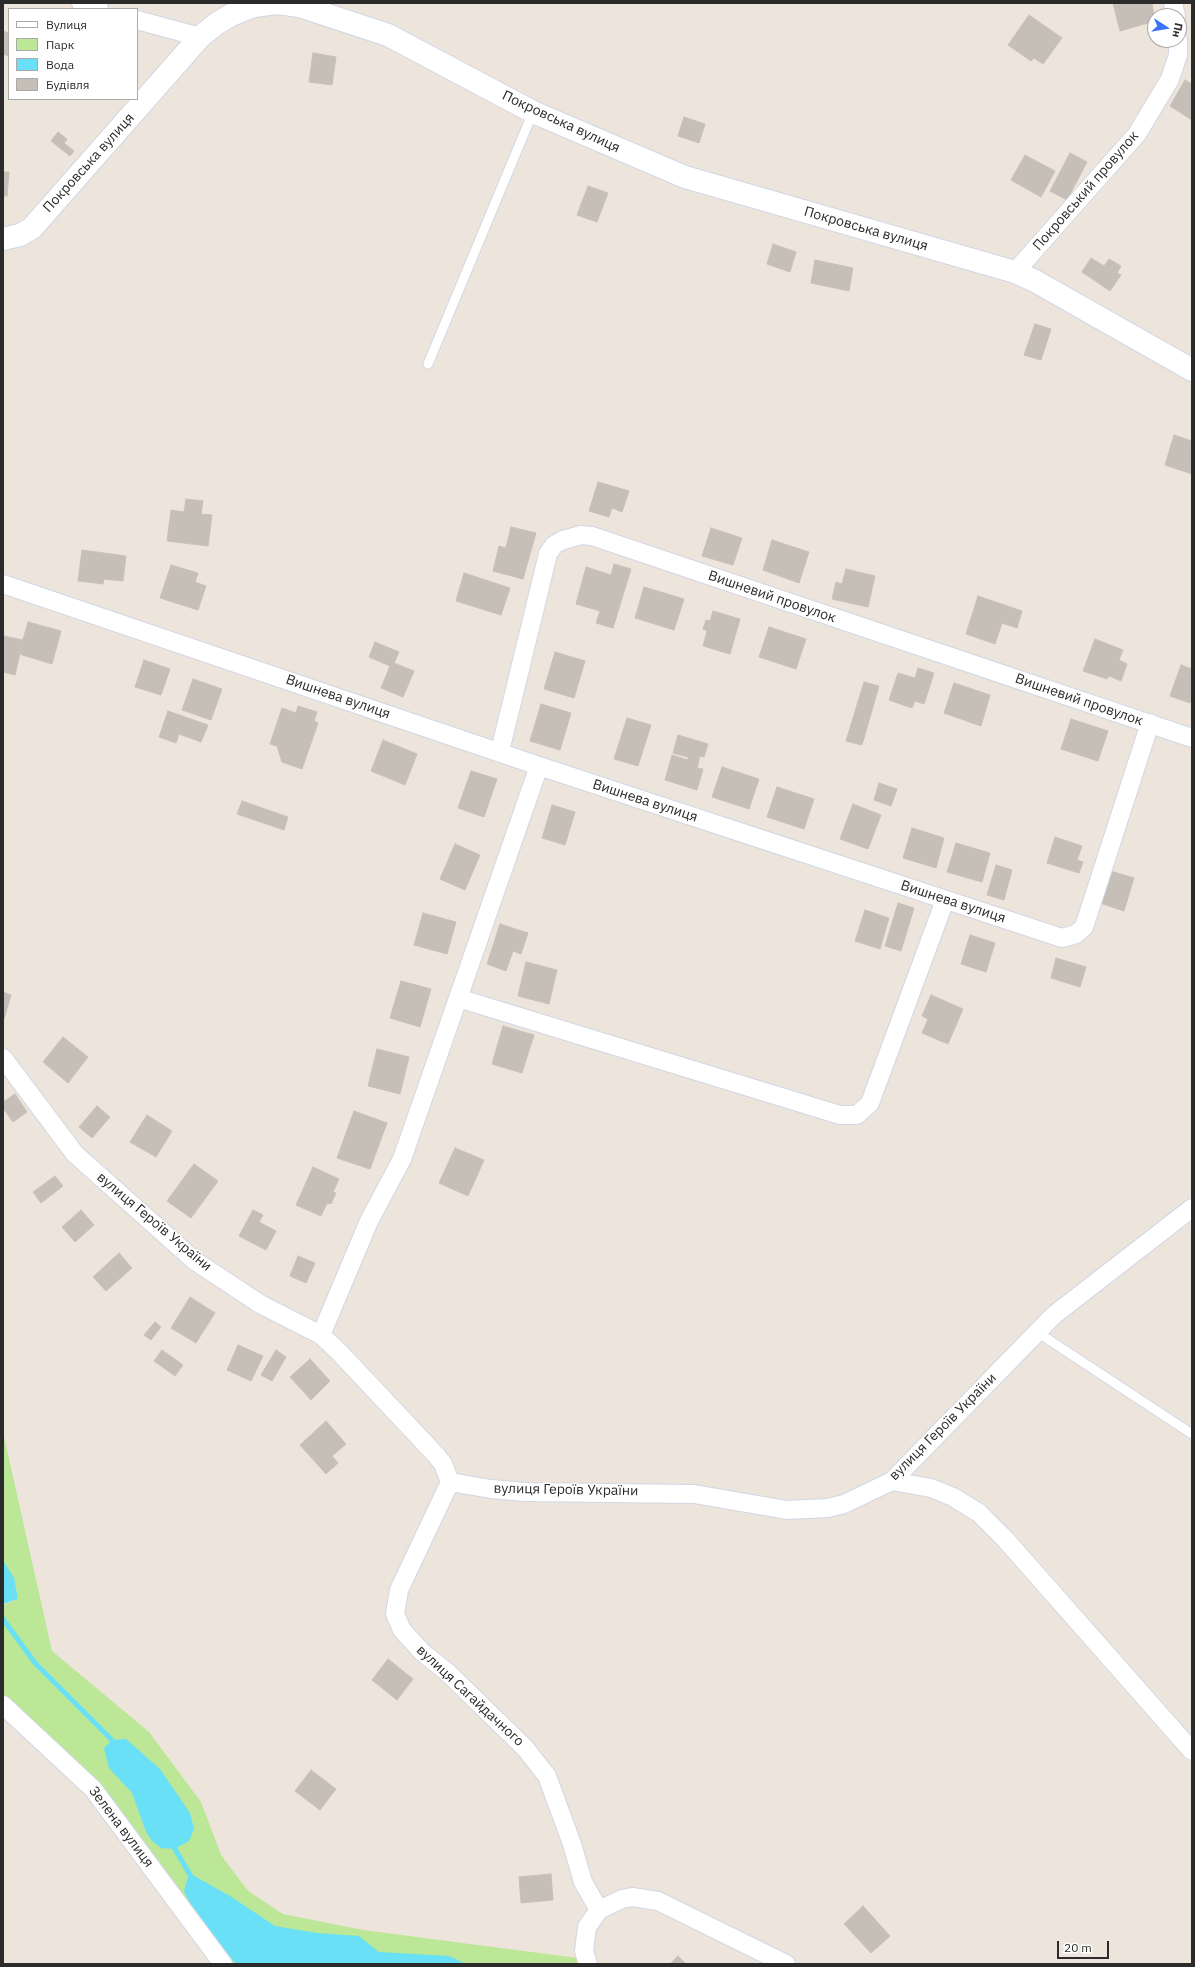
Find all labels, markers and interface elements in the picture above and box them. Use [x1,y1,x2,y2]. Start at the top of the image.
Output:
legend [8,8,138,100]
north arrow [1147,8,1187,48]
text: Вулиця [46,17,87,32]
text: Пн [1169,22,1186,39]
text: Парк [46,37,74,52]
text: Вода [46,57,74,72]
text: Будівля [46,77,89,92]
street label: Покровська вулиця [499,87,623,157]
street label: Покровська вулиця [40,110,138,216]
street label: Покровський провулок [1030,128,1142,254]
street label: Покровська вулиця [802,203,930,255]
street label: Вишневий провулок [706,567,838,627]
street label: Вишневий провулок [1013,670,1145,730]
street label: Вишнева вулиця [284,671,392,723]
street label: Вишнева вулиця [590,776,700,826]
street label: Вишнева вулиця [898,877,1008,927]
street label: вулиця Героїв України [93,1169,215,1275]
street label: вулиця Героїв України [886,1370,1000,1484]
street label: вулиця Героїв України [494,1480,638,1500]
street label: вулиця Сагайдачного [413,1642,527,1750]
street label: Зелена вулиця [85,1783,157,1871]
scale bar [1059,1933,1111,1959]
text: 20 m [1064,1940,1092,1955]

